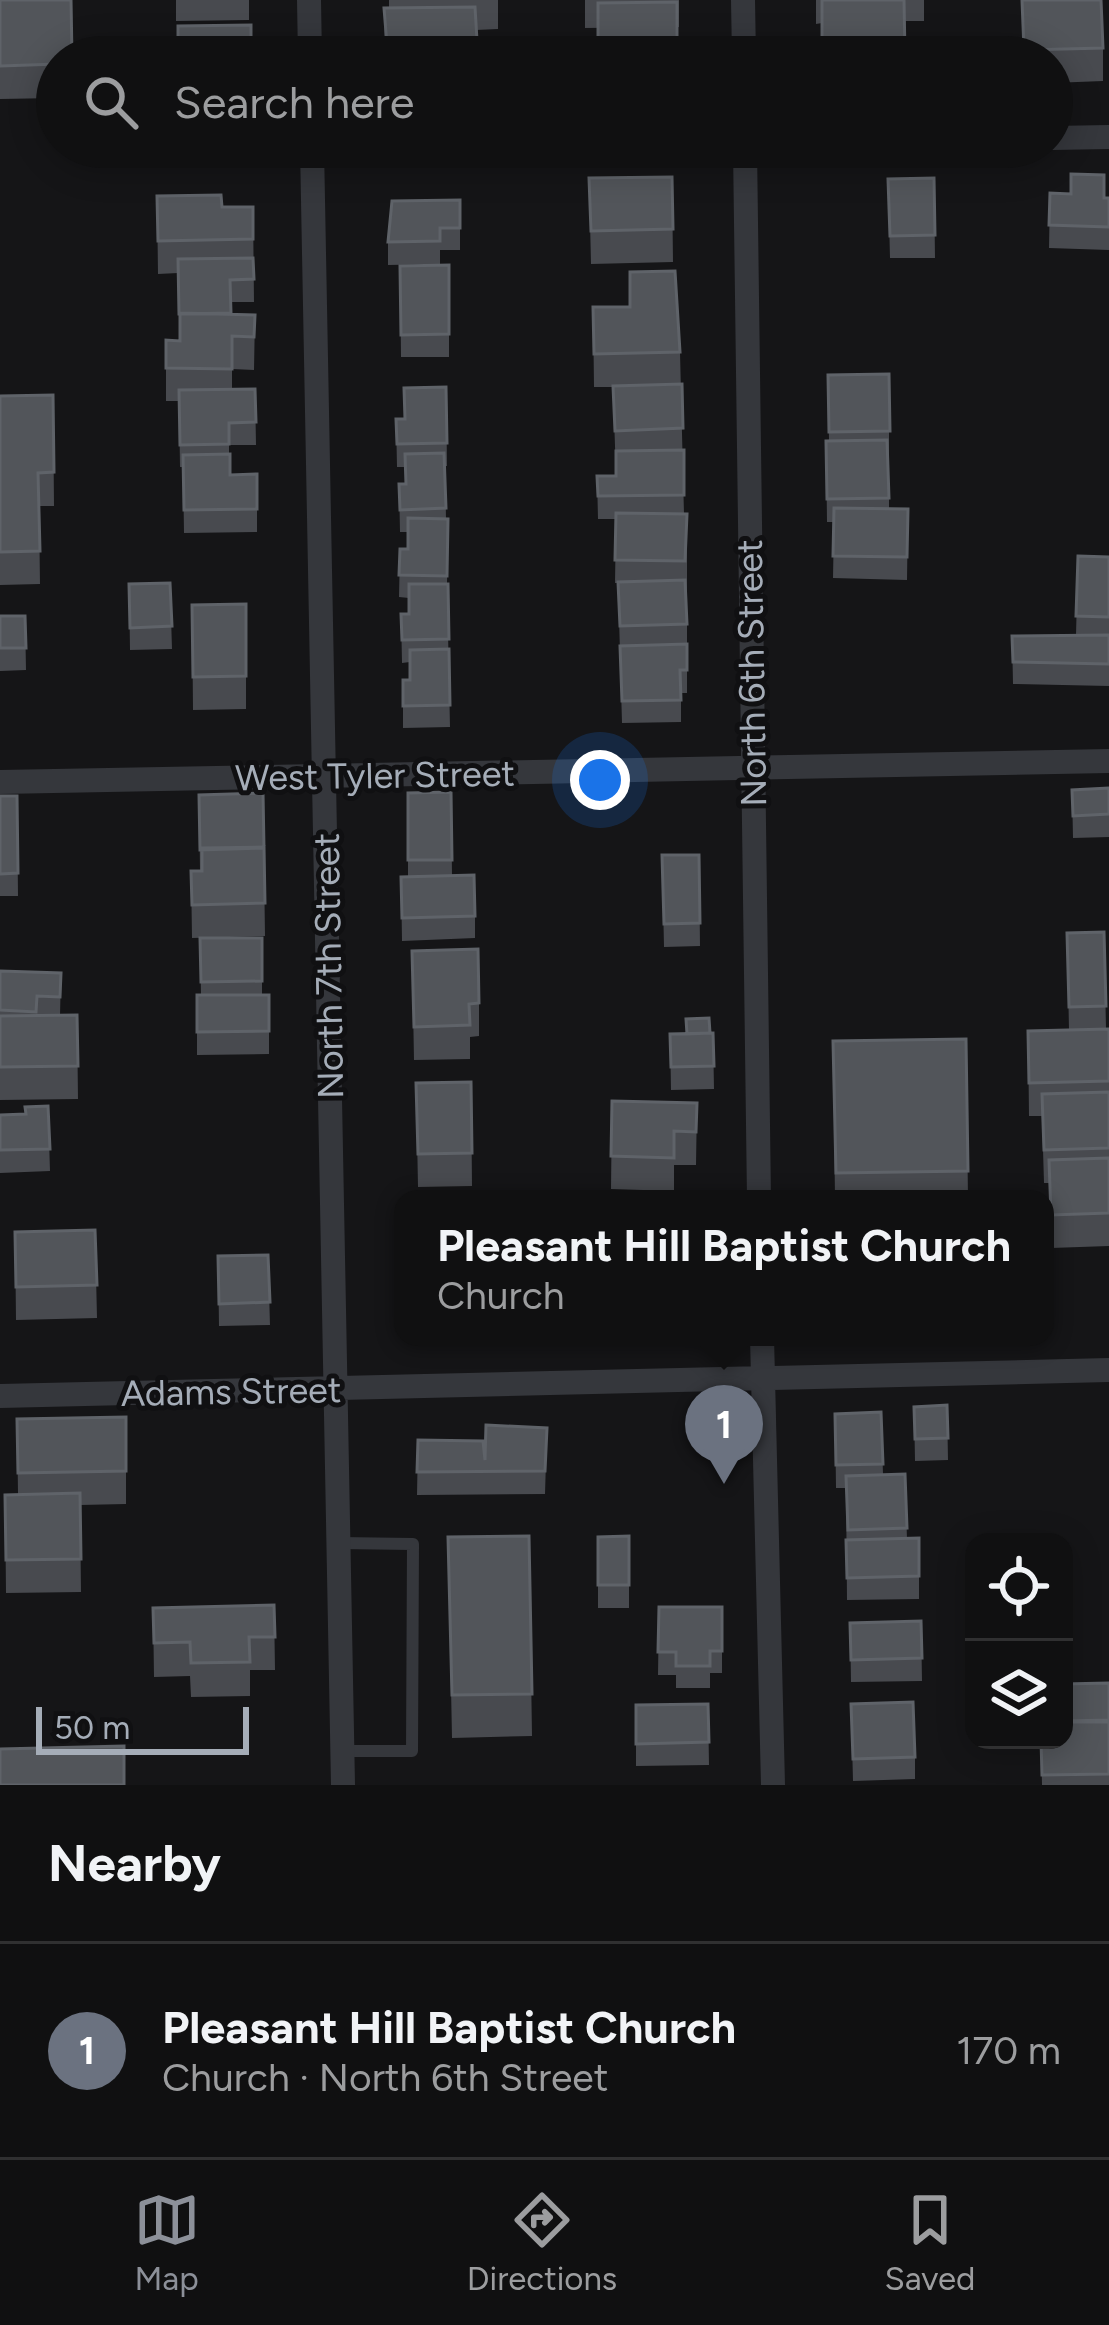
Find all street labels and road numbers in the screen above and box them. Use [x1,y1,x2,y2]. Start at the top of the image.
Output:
street label: North 6th Street [728,539,775,807]
street label: West Tyler Street [235,752,515,799]
street label: North 7th Street [305,833,352,1099]
street label: Adams Street [120,1368,342,1415]

